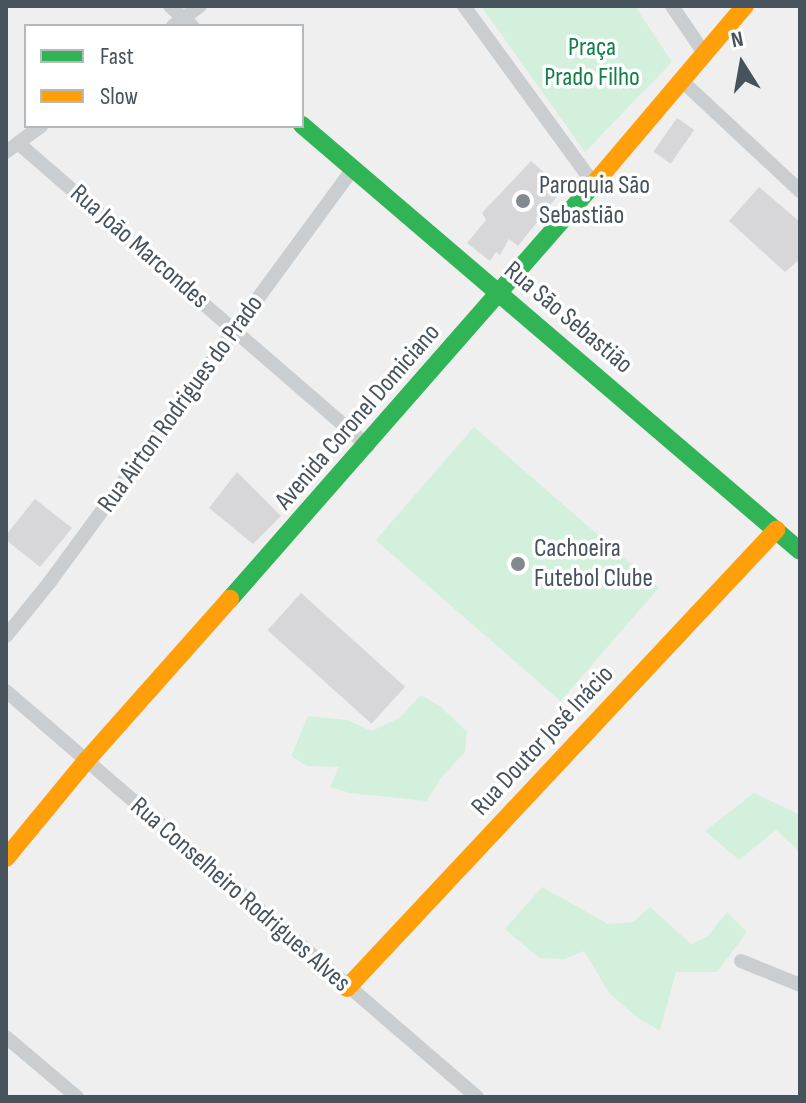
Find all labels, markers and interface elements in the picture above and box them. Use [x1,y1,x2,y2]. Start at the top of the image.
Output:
legend [24,24,304,128]
north arrow [702,24,782,104]
text: N [729,26,746,54]
park label: Praça Prado Filho [544,32,640,94]
text: Fast [100,42,134,71]
text: Slow [100,82,138,111]
place label: Paroquia São Sebastião [539,170,650,232]
street label: Rua João Marcondes [63,178,215,316]
marker: Paroquia São Sebastião [514,192,532,210]
street label: Rua São Sebastião [497,255,639,381]
street label: Rua Airton Rodrigues do Prado [92,289,270,519]
street label: Avenida Coronel Domiciano [269,318,447,516]
place label: Cachoeira Futebol Clube [534,533,653,594]
marker: Cachoeira Futebol Clube [509,555,527,573]
street label: Rua Doutor José Inácio [465,659,621,823]
street label: Rua Conselheiro Rodrigues Alves [124,791,356,999]

